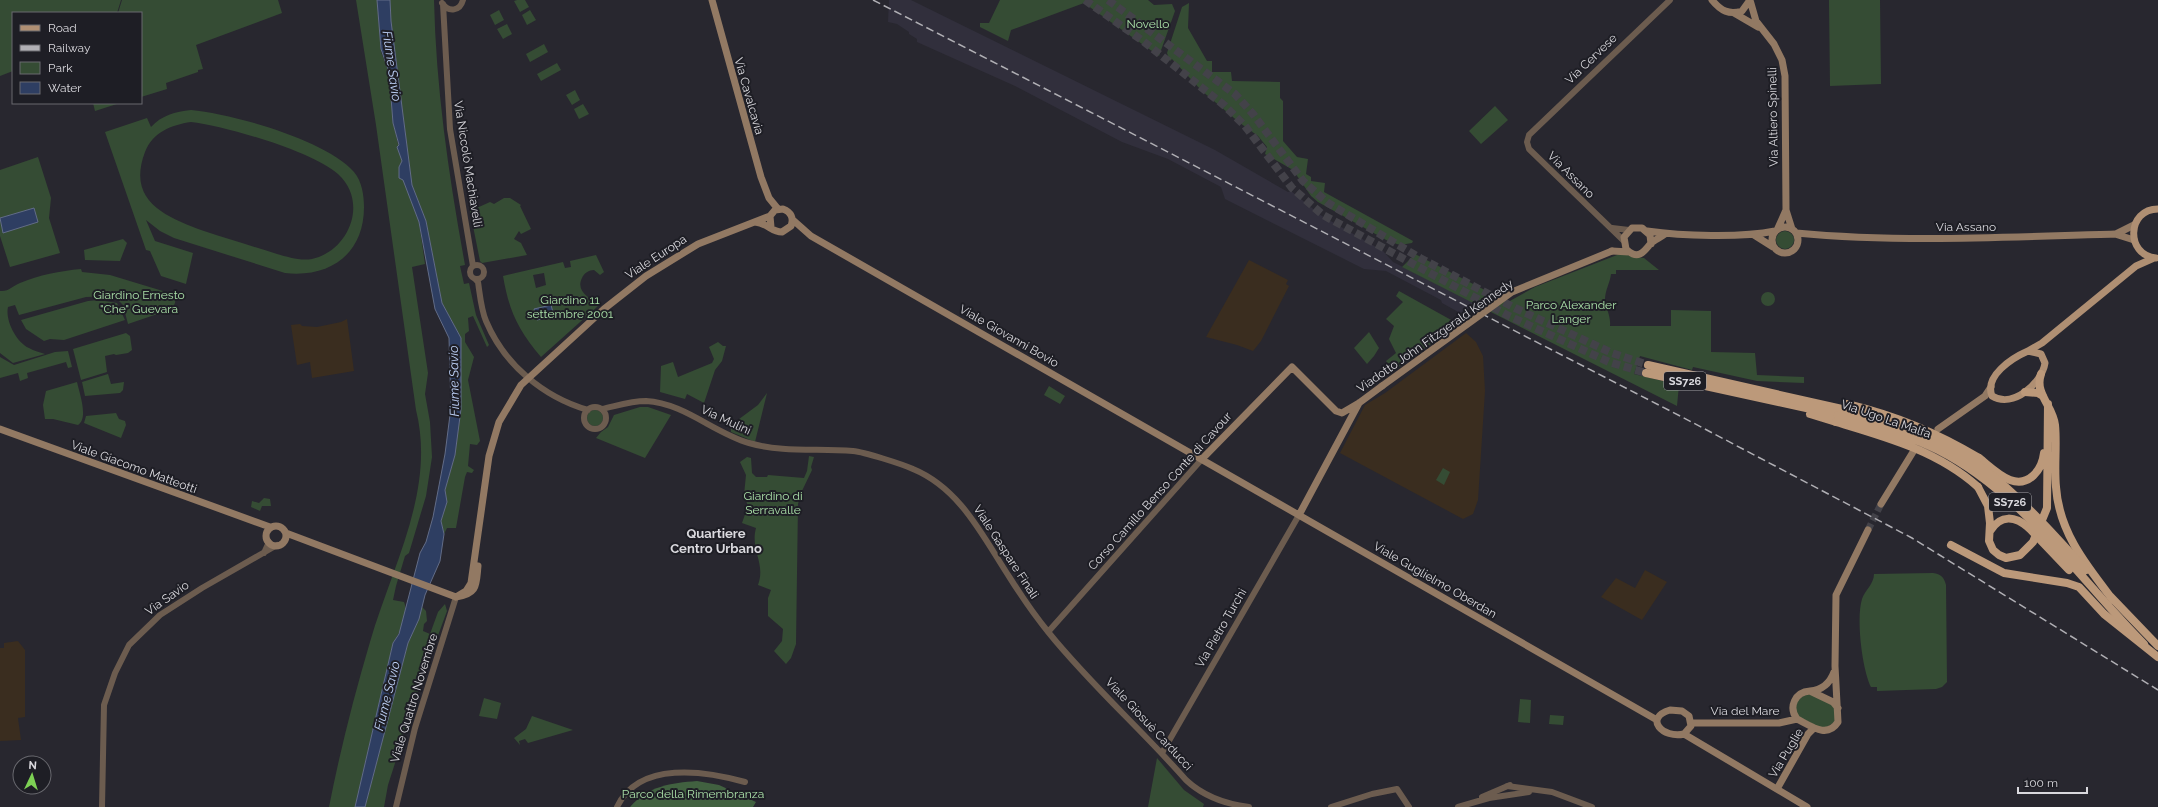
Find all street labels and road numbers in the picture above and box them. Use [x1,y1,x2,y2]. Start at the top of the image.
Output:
street label: Via Cervese [1562,31,1620,87]
street label: Via Cavalcavia [731,56,767,136]
street label: Via Altiero Spinelli [1765,67,1781,167]
street label: Via Niccolò Machiavelli [451,100,485,228]
street label: Via Assano [1545,149,1597,201]
street label: Via Assano [1936,220,1996,234]
street label: Viale Europa [623,232,689,282]
street label: Viadotto John Fitzgerald Kennedy [1354,276,1516,395]
street label: Viale Giovanni Bovio [957,302,1061,370]
road number: SS726 [1664,372,1706,390]
street label: Via Ugo La Malfa [1839,397,1933,441]
street label: Via Mulini [699,402,753,438]
street label: Corso Camillo Benso Conte di Cavour [1085,409,1235,573]
street label: Viale Giacomo Matteotti [69,438,199,496]
road number: SS726 [1989,493,2031,511]
street label: Viale Gaspare Finali [971,503,1041,601]
street label: Viale Guglielmo Oberdan [1371,539,1499,621]
street label: Via Savio [142,578,192,618]
street label: Via Pietro Turchi [1193,586,1249,670]
street label: Viale Quattro Novembre [388,632,440,764]
street label: Viale Giosuè Carducci [1103,675,1195,773]
street label: Via del Mare [1711,704,1779,718]
street label: Via Puglie [1766,726,1806,780]

